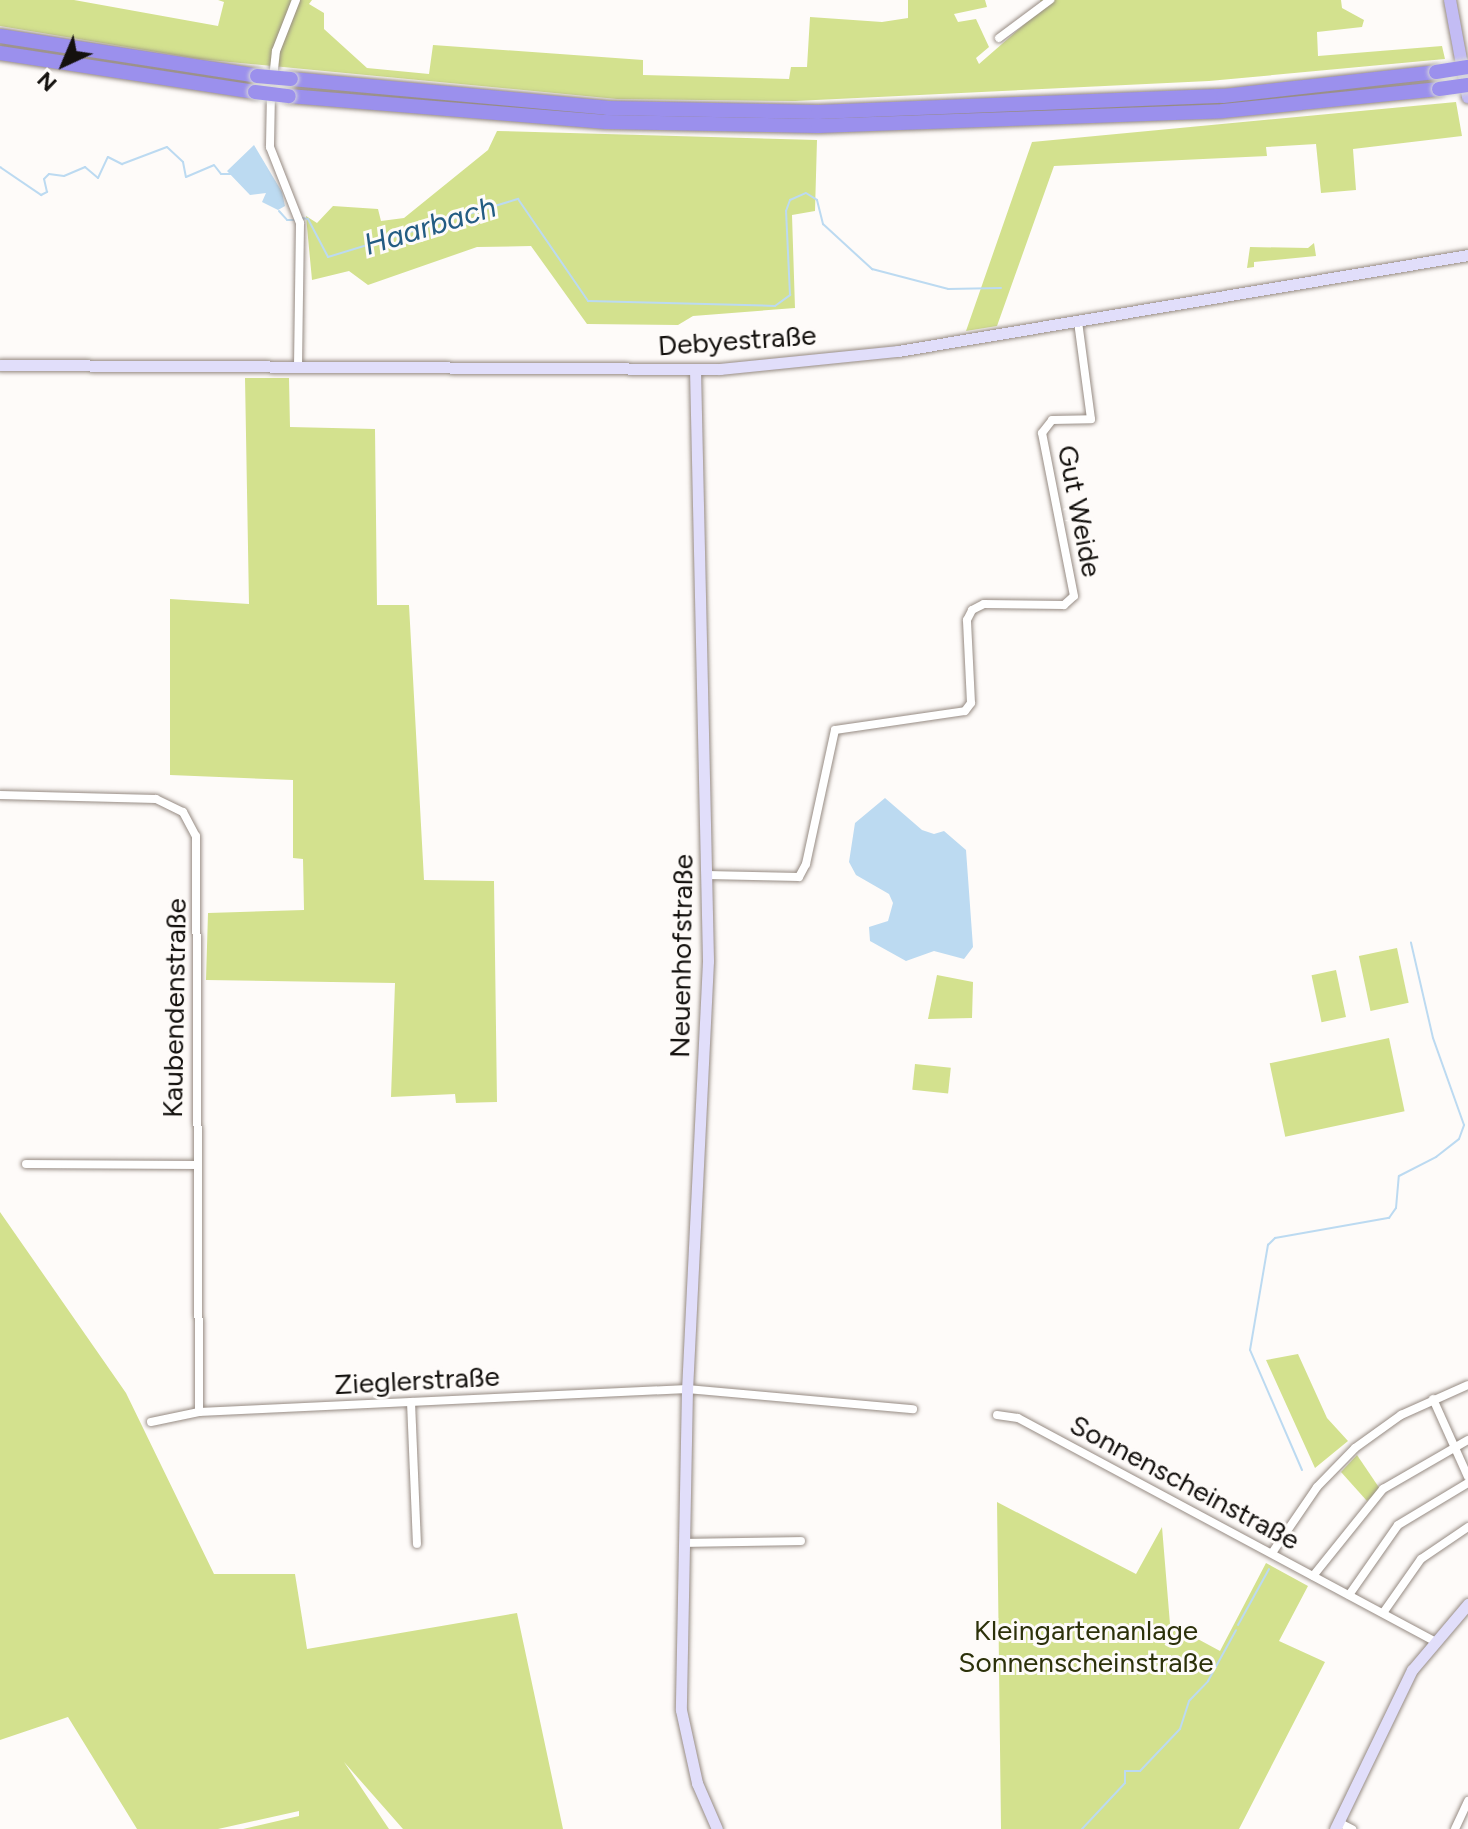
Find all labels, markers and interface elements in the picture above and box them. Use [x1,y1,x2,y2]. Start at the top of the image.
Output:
north arrow [24,24,104,104]
text: N [31,66,62,97]
water label: Haarbach [360,189,500,263]
street label: Debyestraße [657,318,817,362]
street label: Gut Weide [1051,442,1109,580]
street label: Neuenhofstraße [662,854,700,1058]
street label: Kaubendenstraße [155,898,193,1118]
street label: Zieglerstraße [333,1359,501,1401]
street label: Sonnenscheinstraße [1064,1407,1306,1557]
park label: Kleingartenanlage Sonnenscheinstraße [958,1613,1214,1679]

